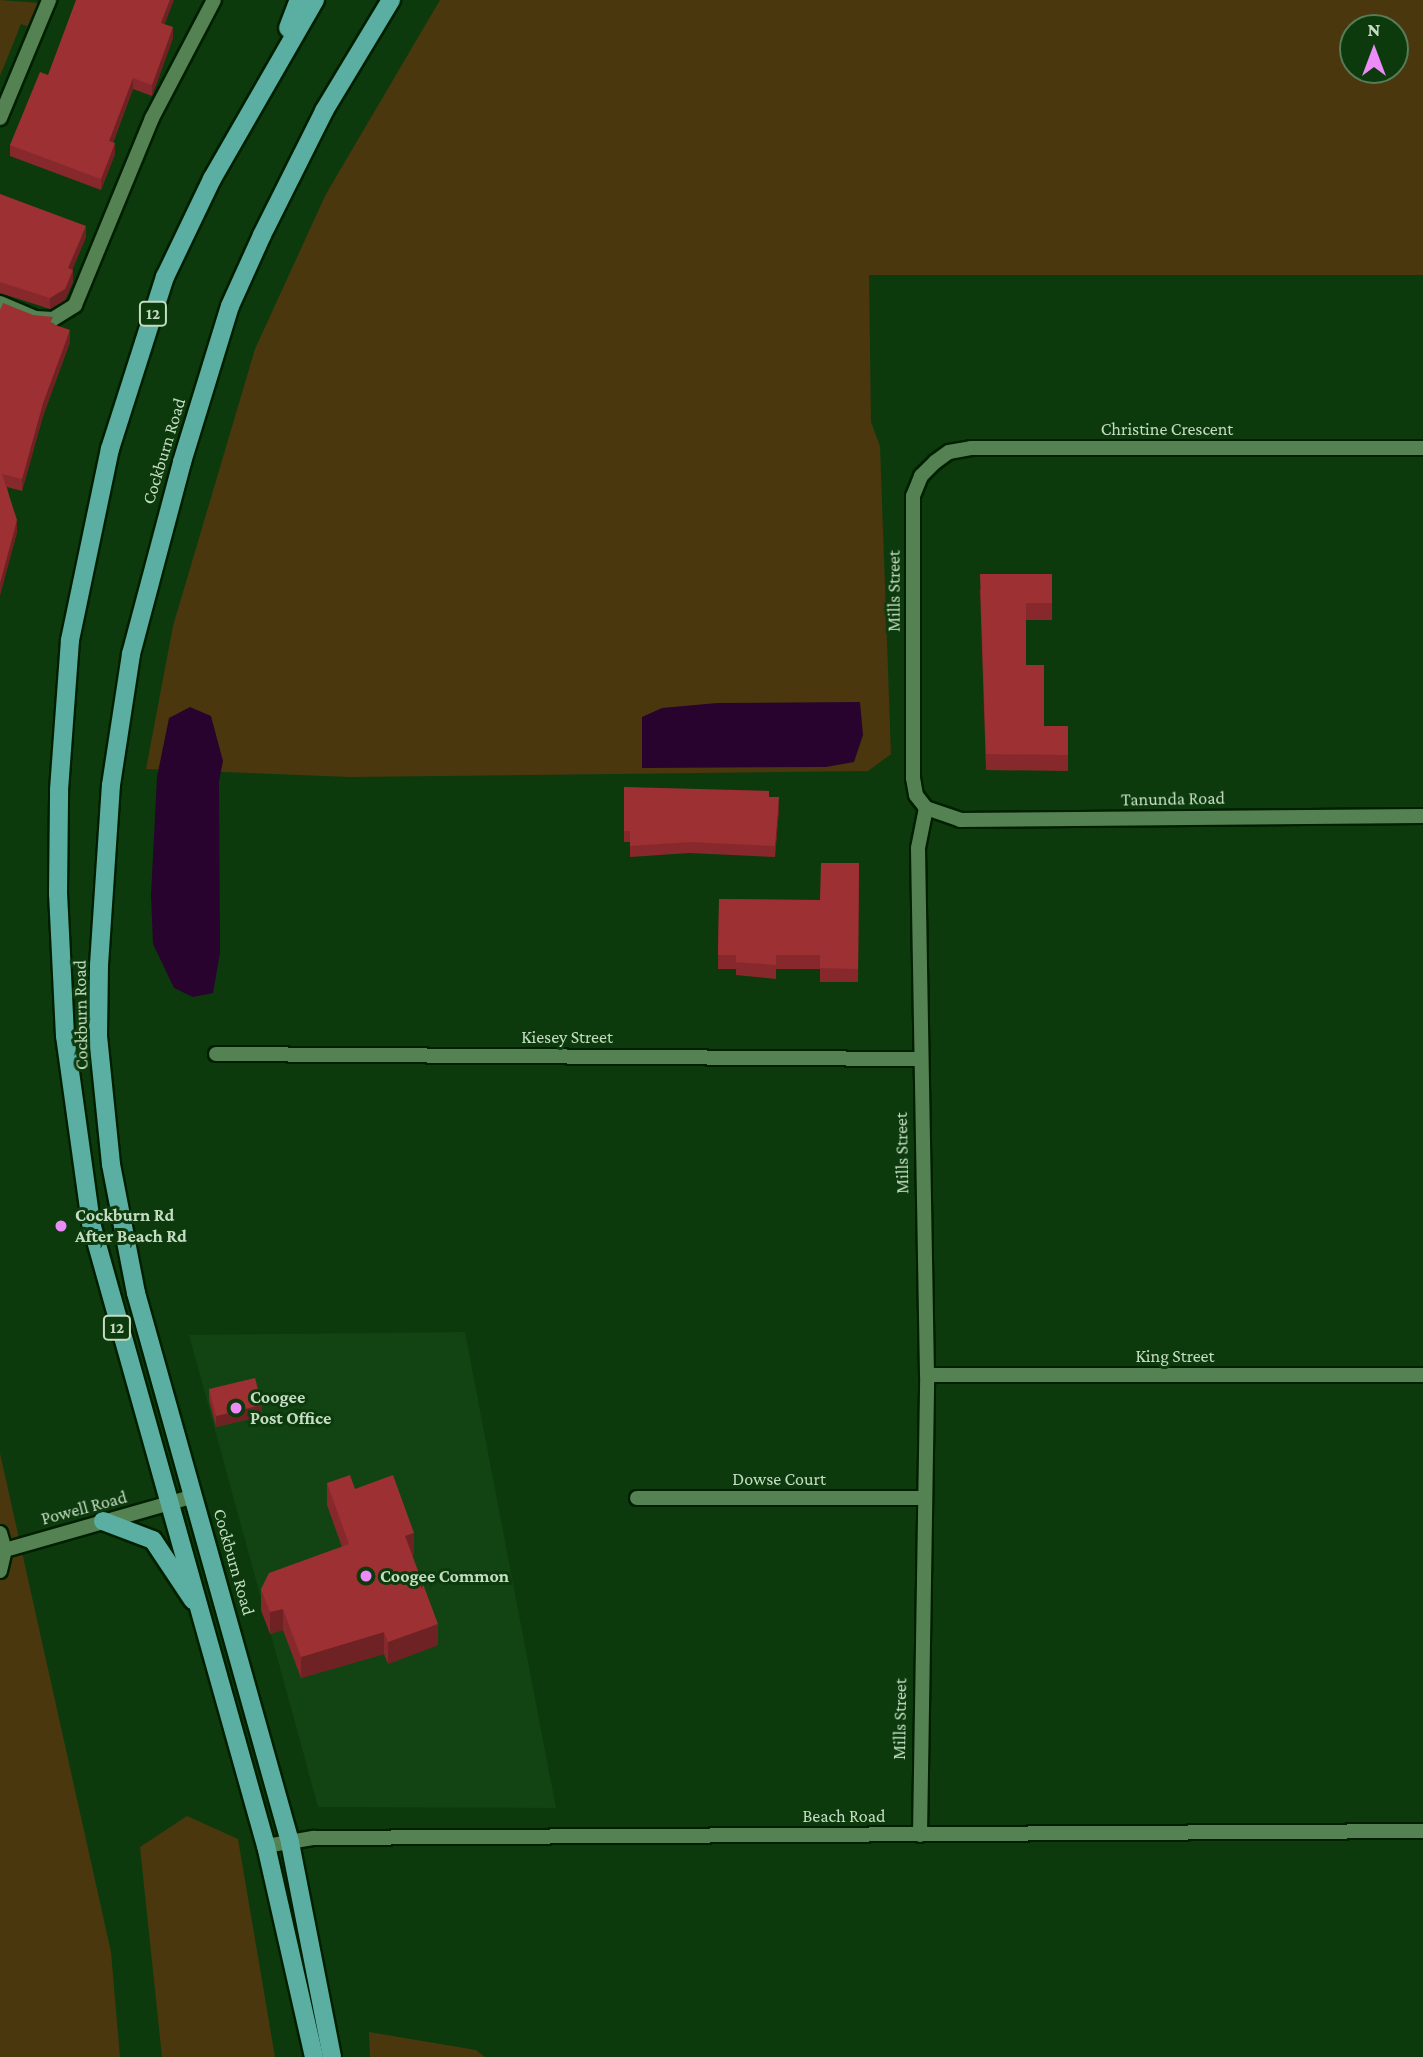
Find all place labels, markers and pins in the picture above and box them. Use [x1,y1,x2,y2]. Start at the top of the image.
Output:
place label: Cockburn Rd After Beach Rd [75,1205,187,1248]
marker: Cockburn Rd After Beach Rd [53,1218,69,1234]
place label: Coogee Post Office [250,1387,331,1430]
marker: Coogee Post Office [228,1400,244,1416]
place label: Coogee Common [380,1565,509,1587]
marker: Coogee Common [358,1568,374,1584]

